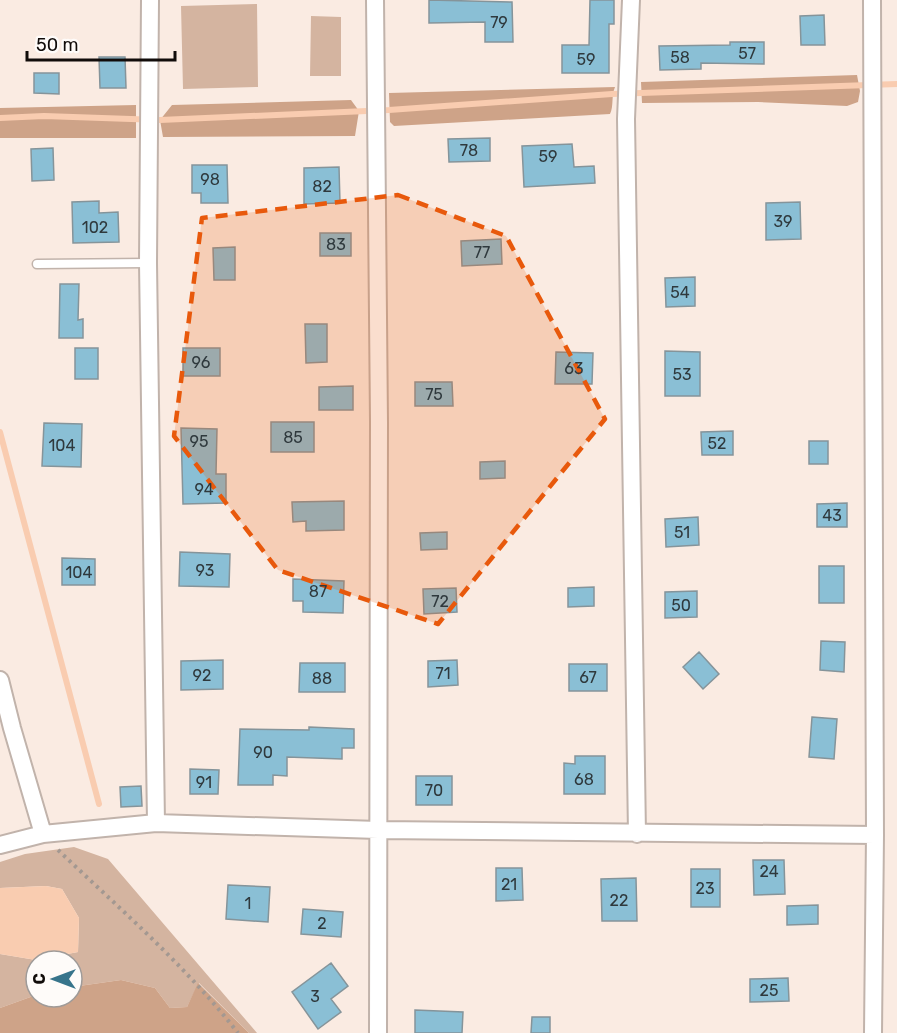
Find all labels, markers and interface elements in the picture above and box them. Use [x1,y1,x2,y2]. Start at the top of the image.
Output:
house number: 79 [490,13,508,32]
scale bar [27,24,176,62]
text: 50 m [36,34,79,56]
house number: 57 [738,44,756,63]
house number: 58 [670,48,690,67]
house number: 59 [577,50,596,69]
house number: 78 [460,141,478,160]
house number: 59 [539,147,558,166]
house number: 98 [200,170,220,189]
house number: 82 [312,177,332,196]
house number: 39 [773,212,793,231]
house number: 102 [82,218,108,237]
house number: 83 [326,235,346,254]
house number: 77 [474,243,490,262]
house number: 54 [670,283,690,302]
house number: 96 [192,353,211,372]
house number: 63 [564,359,584,378]
house number: 53 [672,365,692,384]
house number: 75 [425,385,443,404]
house number: 85 [283,428,303,447]
house number: 95 [190,432,209,451]
house number: 52 [708,434,726,453]
house number: 104 [49,436,76,455]
house number: 94 [194,480,214,499]
house number: 43 [822,506,842,525]
house number: 51 [674,523,690,542]
house number: 93 [196,561,214,580]
house number: 104 [66,563,93,582]
house number: 87 [309,582,327,601]
house number: 72 [431,592,449,611]
house number: 50 [671,596,691,615]
house number: 71 [435,664,451,683]
house number: 92 [193,666,211,685]
house number: 67 [579,668,597,687]
house number: 88 [312,669,332,688]
house number: 90 [253,743,273,762]
house number: 68 [574,770,594,789]
house number: 91 [196,773,212,792]
house number: 70 [425,781,443,800]
house number: 24 [759,862,779,881]
house number: 21 [501,875,517,894]
house number: 23 [695,879,715,898]
house number: 22 [610,891,628,910]
house number: 1 [245,894,251,913]
house number: 2 [317,914,327,933]
north arrow [24,949,84,1009]
text: С [30,973,49,985]
house number: 25 [760,981,778,1000]
house number: 3 [310,987,320,1006]

